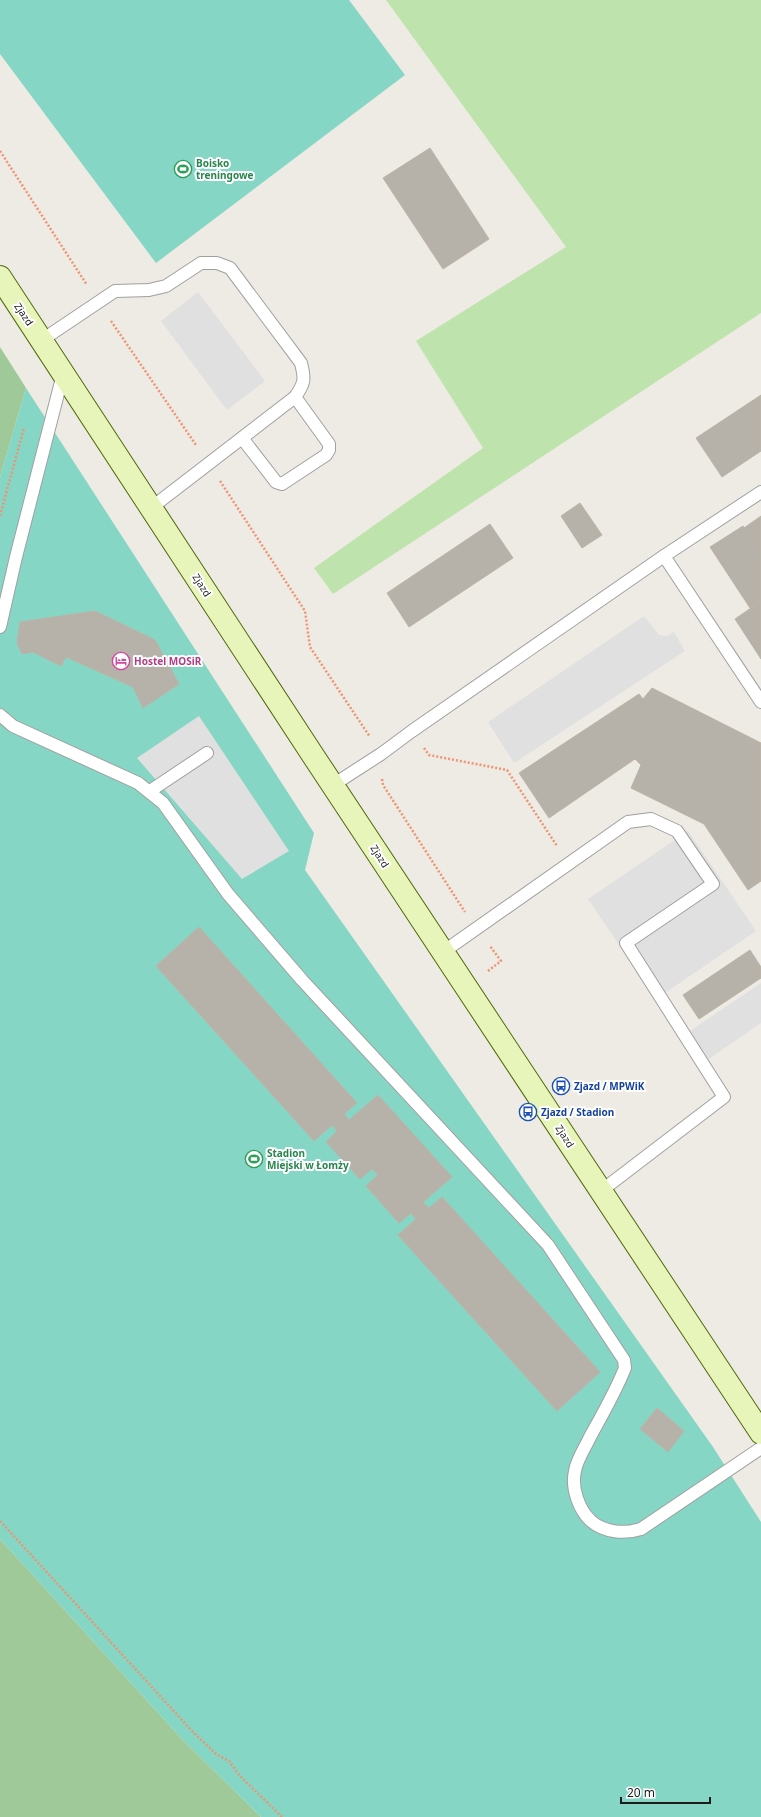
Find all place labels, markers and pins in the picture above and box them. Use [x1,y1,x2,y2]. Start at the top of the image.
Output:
place label: Boisko treningowe [196,156,253,182]
sports icon: Boisko treningowe [173,159,193,179]
hotel icon: Hostel MOSiR [111,651,131,671]
place label: Hostel MOSiR [134,654,202,668]
bus stop icon: Zjazd / MPWiK [551,1076,571,1096]
place label: Zjazd / MPWiK [574,1079,645,1093]
bus stop icon: Zjazd / Stadion [518,1102,538,1122]
place label: Zjazd / Stadion [541,1105,614,1119]
place label: Stadion Miejski w Łomży [267,1146,349,1172]
sports icon: Stadion Miejski w Łomży [244,1149,264,1169]

